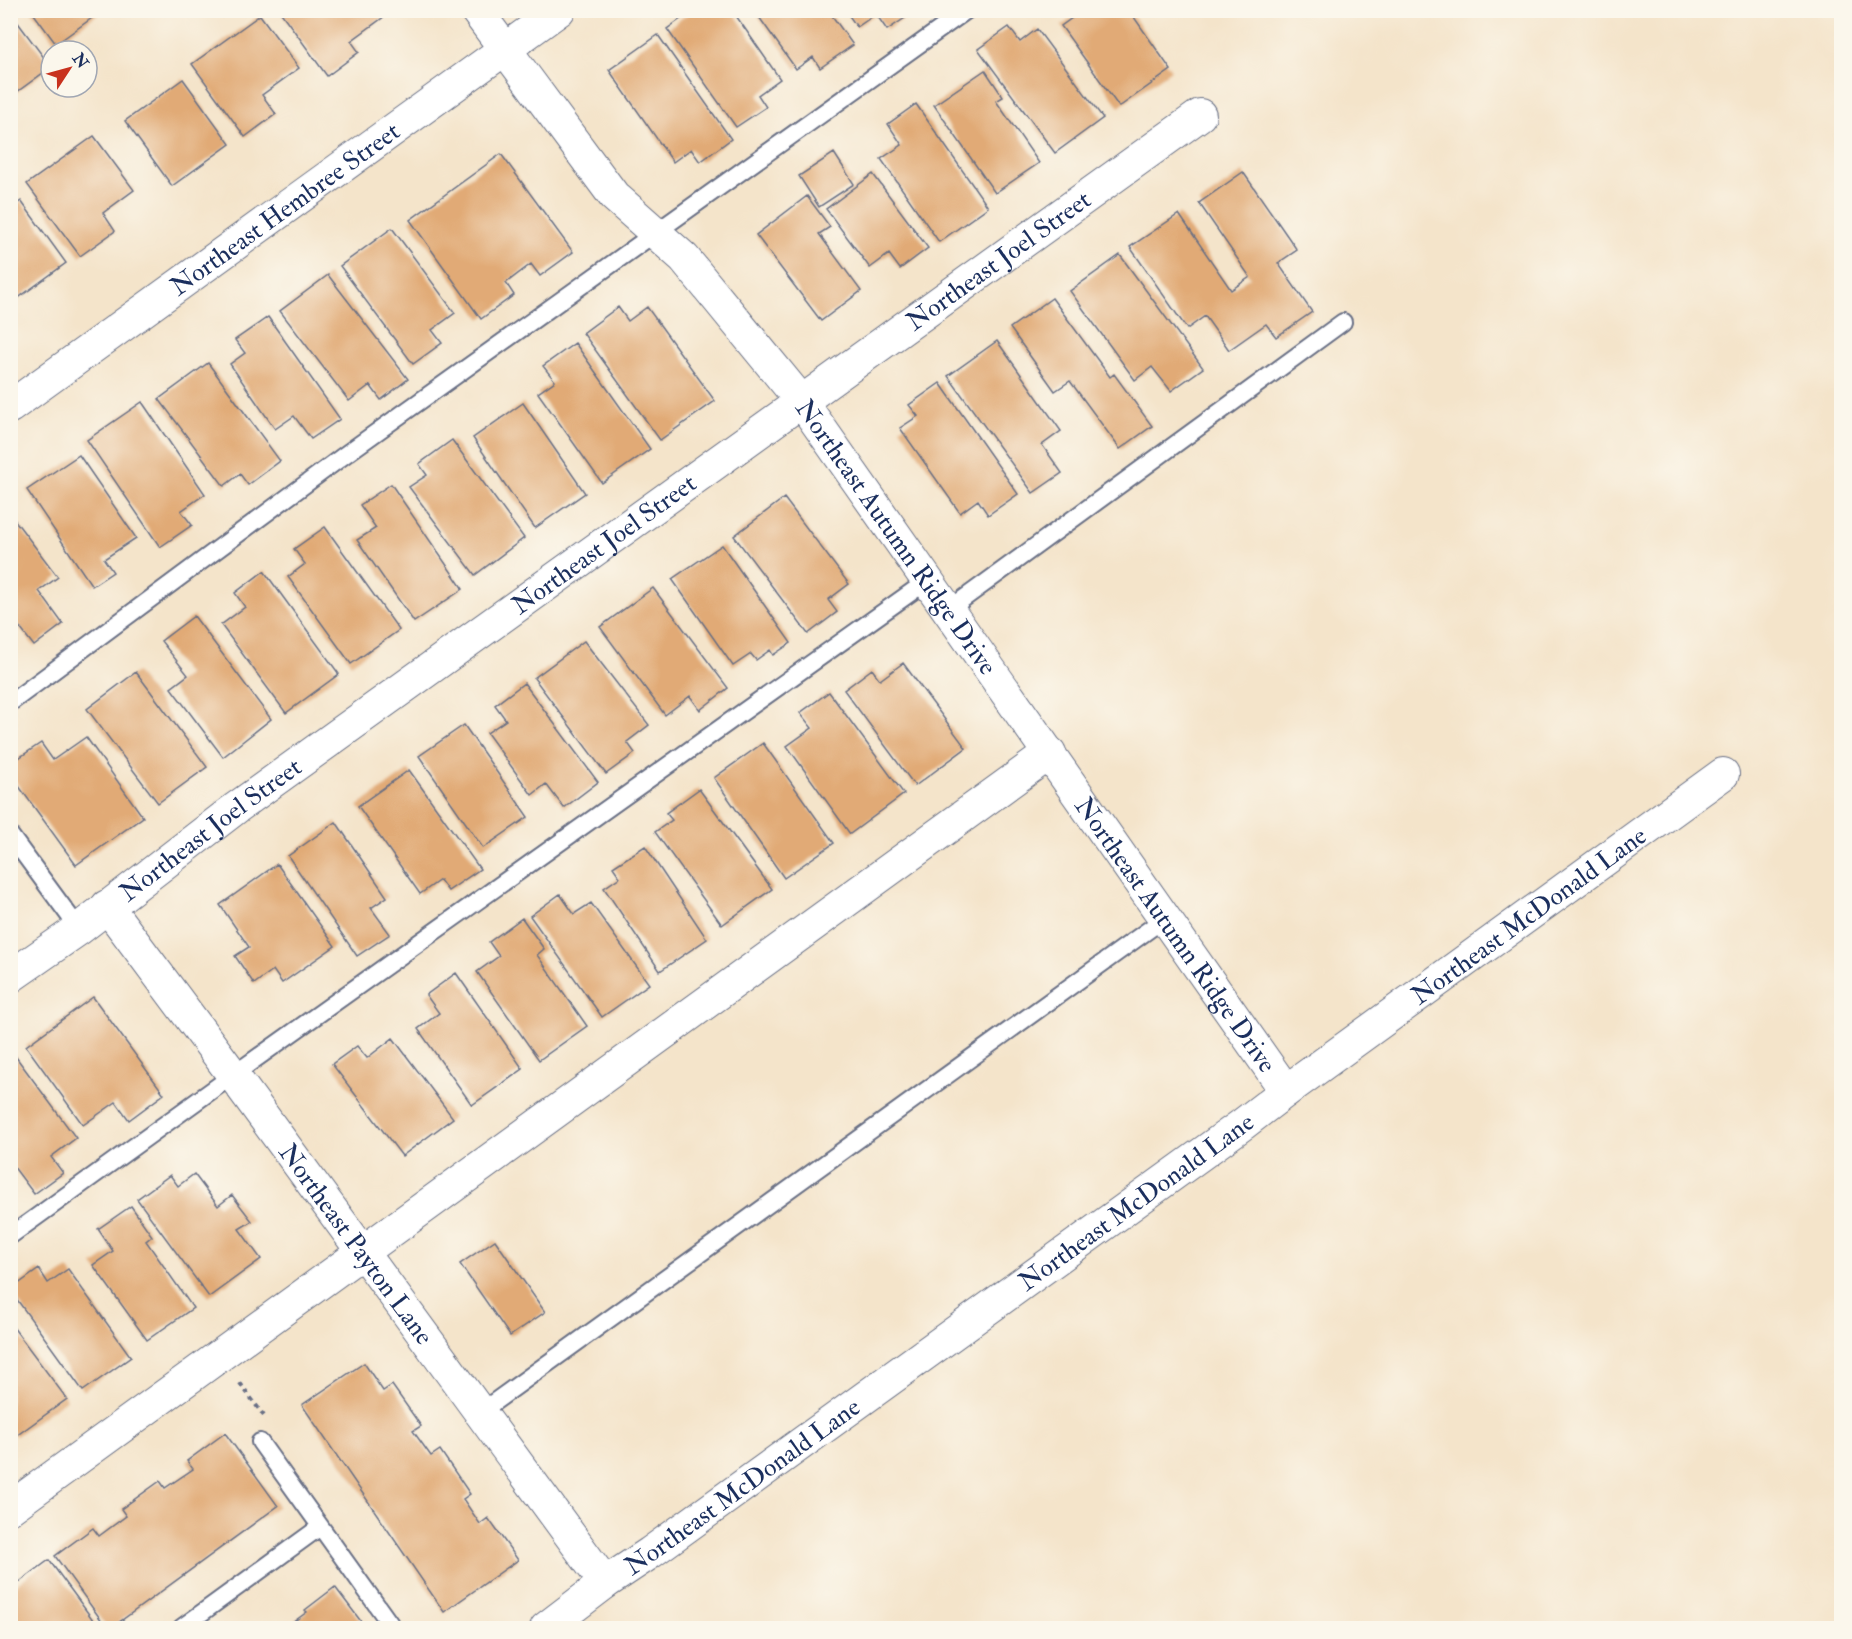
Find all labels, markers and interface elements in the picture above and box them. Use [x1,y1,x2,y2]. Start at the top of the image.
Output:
north arrow [39,39,99,99]
text: N [67,48,93,73]
street label: Northeast Hembree Street [164,115,406,303]
street label: Northeast Joel Street [900,184,1097,338]
street label: Northeast Autumn Ridge Drive [788,394,1004,681]
street label: Northeast Joel Street [506,467,703,622]
street label: Northeast Joel Street [113,751,308,909]
street label: Northeast Autumn Ridge Drive [1068,791,1283,1079]
street label: Northeast McDonald Lane [1405,820,1653,1012]
street label: Northeast McDonald Lane [1012,1106,1261,1298]
street label: Northeast Payton Lane [272,1138,440,1351]
street label: Northeast McDonald Lane [619,1391,867,1583]

